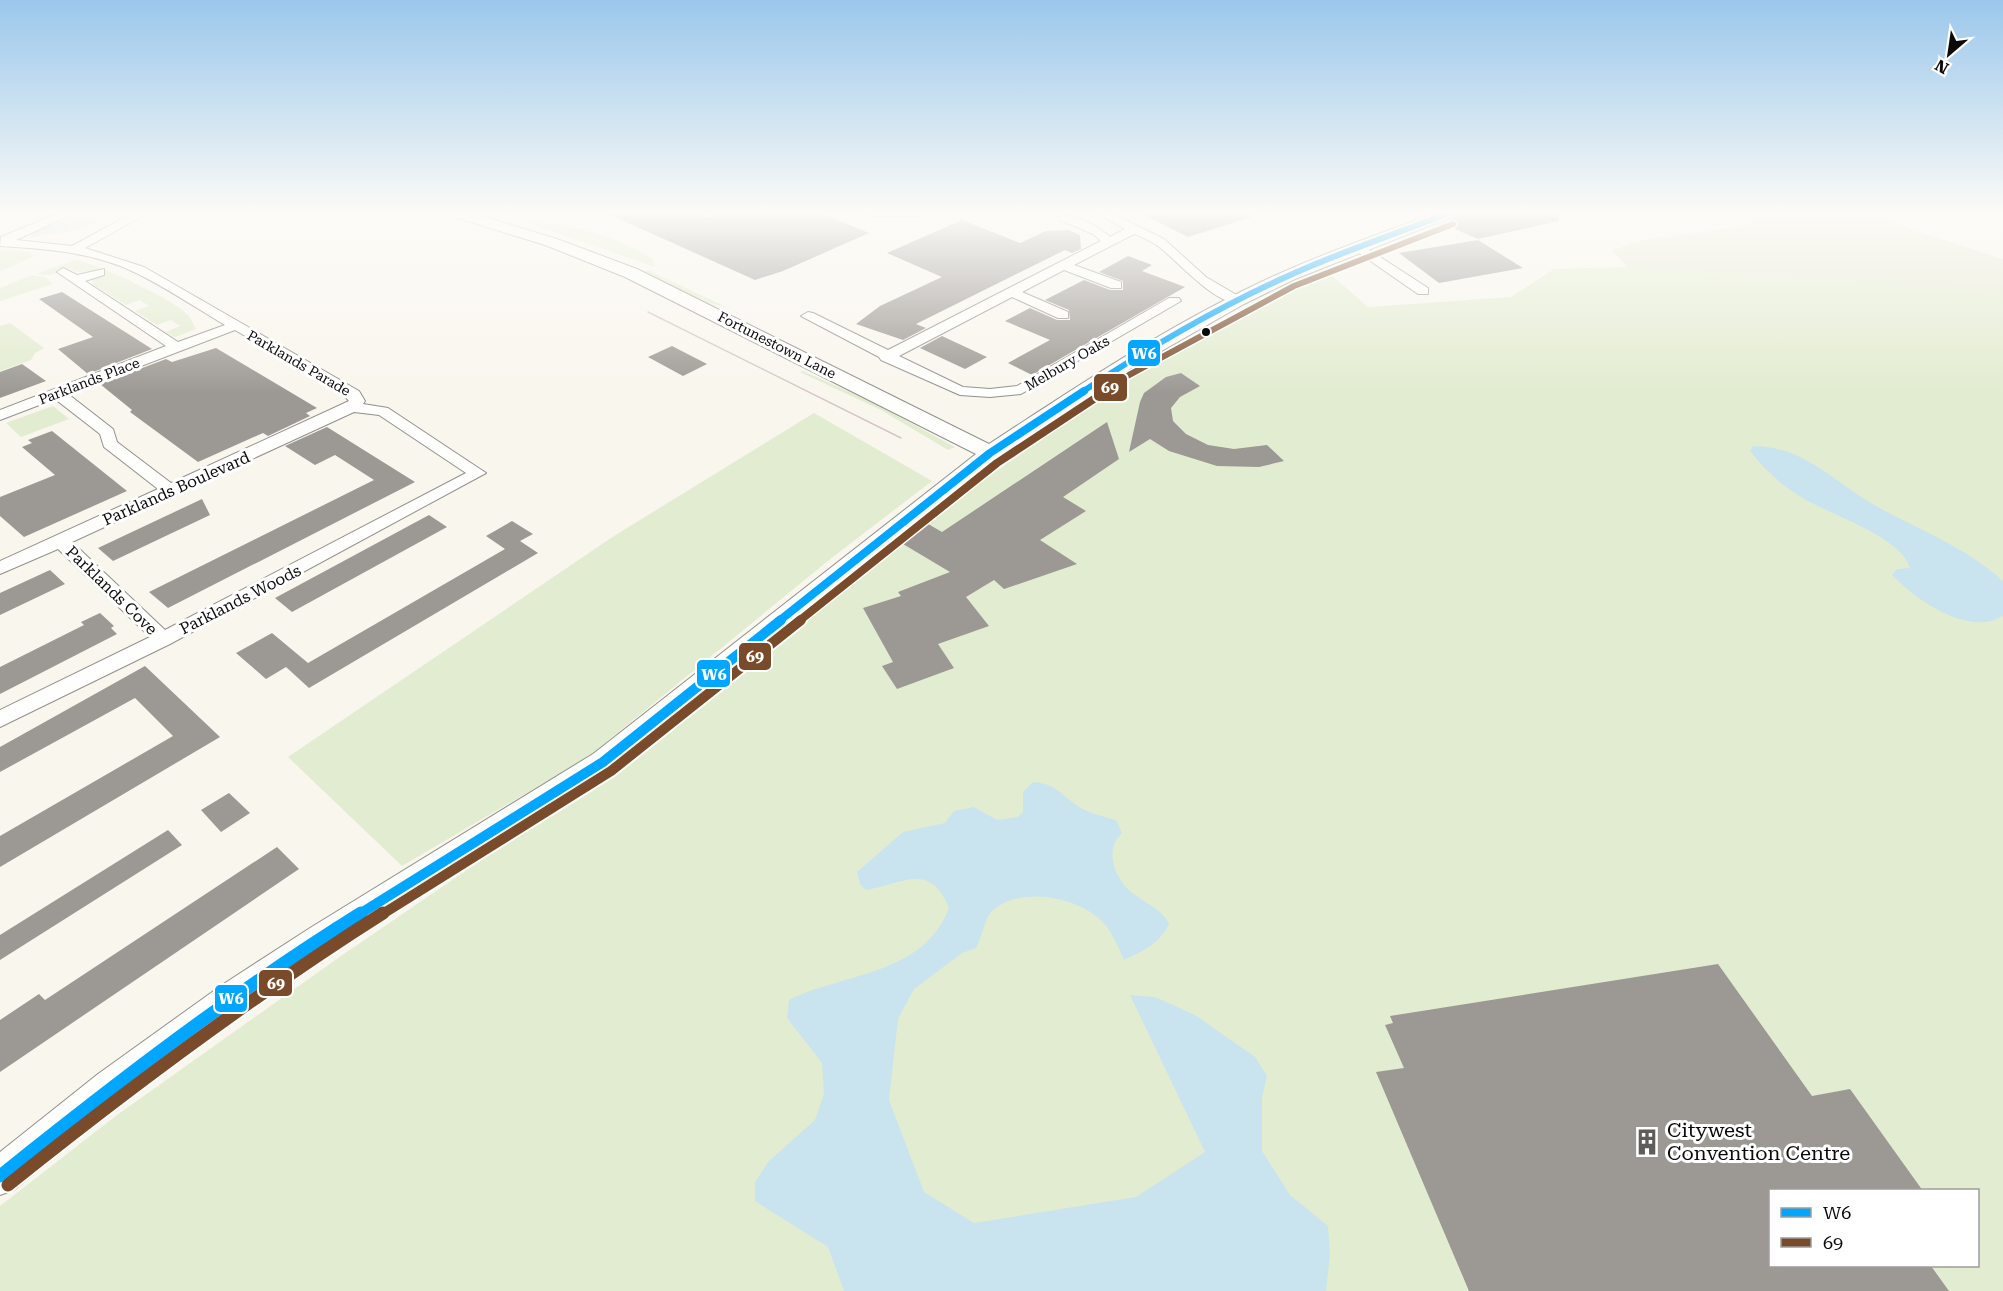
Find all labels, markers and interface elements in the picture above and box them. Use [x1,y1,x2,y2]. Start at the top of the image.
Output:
north arrow [1919,24,1979,84]
text: N [1932,55,1952,78]
street label: Fortunestown Lane [715,308,839,382]
unlabelled marker [1200,326,1212,338]
street label: Parklands Parade [245,327,354,399]
street label: Melbury Oaks [1022,332,1112,394]
line badge: W6 [1127,339,1161,367]
text: W6 [1131,344,1157,363]
street label: Parklands Place [36,354,142,408]
line badge: 69 [1093,373,1128,402]
text: 69 [1101,378,1119,397]
street label: Parklands Boulevard [100,447,253,529]
street label: Parklands Cove [62,542,161,639]
street label: Parklands Woods [176,560,304,638]
line badge: 69 [738,642,772,671]
text: 69 [746,647,764,666]
line badge: W6 [696,659,731,688]
text: W6 [701,665,727,684]
line badge: 69 [258,969,293,997]
text: 69 [267,974,285,993]
line badge: W6 [214,984,248,1013]
text: W6 [218,989,244,1008]
place label: Citywest Convention Centre [1667,1118,1850,1165]
building icon: Citywest Convention Centre [1632,1127,1662,1157]
legend [1769,1189,1979,1267]
text: W6 [1823,1202,1851,1223]
text: 69 [1823,1232,1843,1253]

